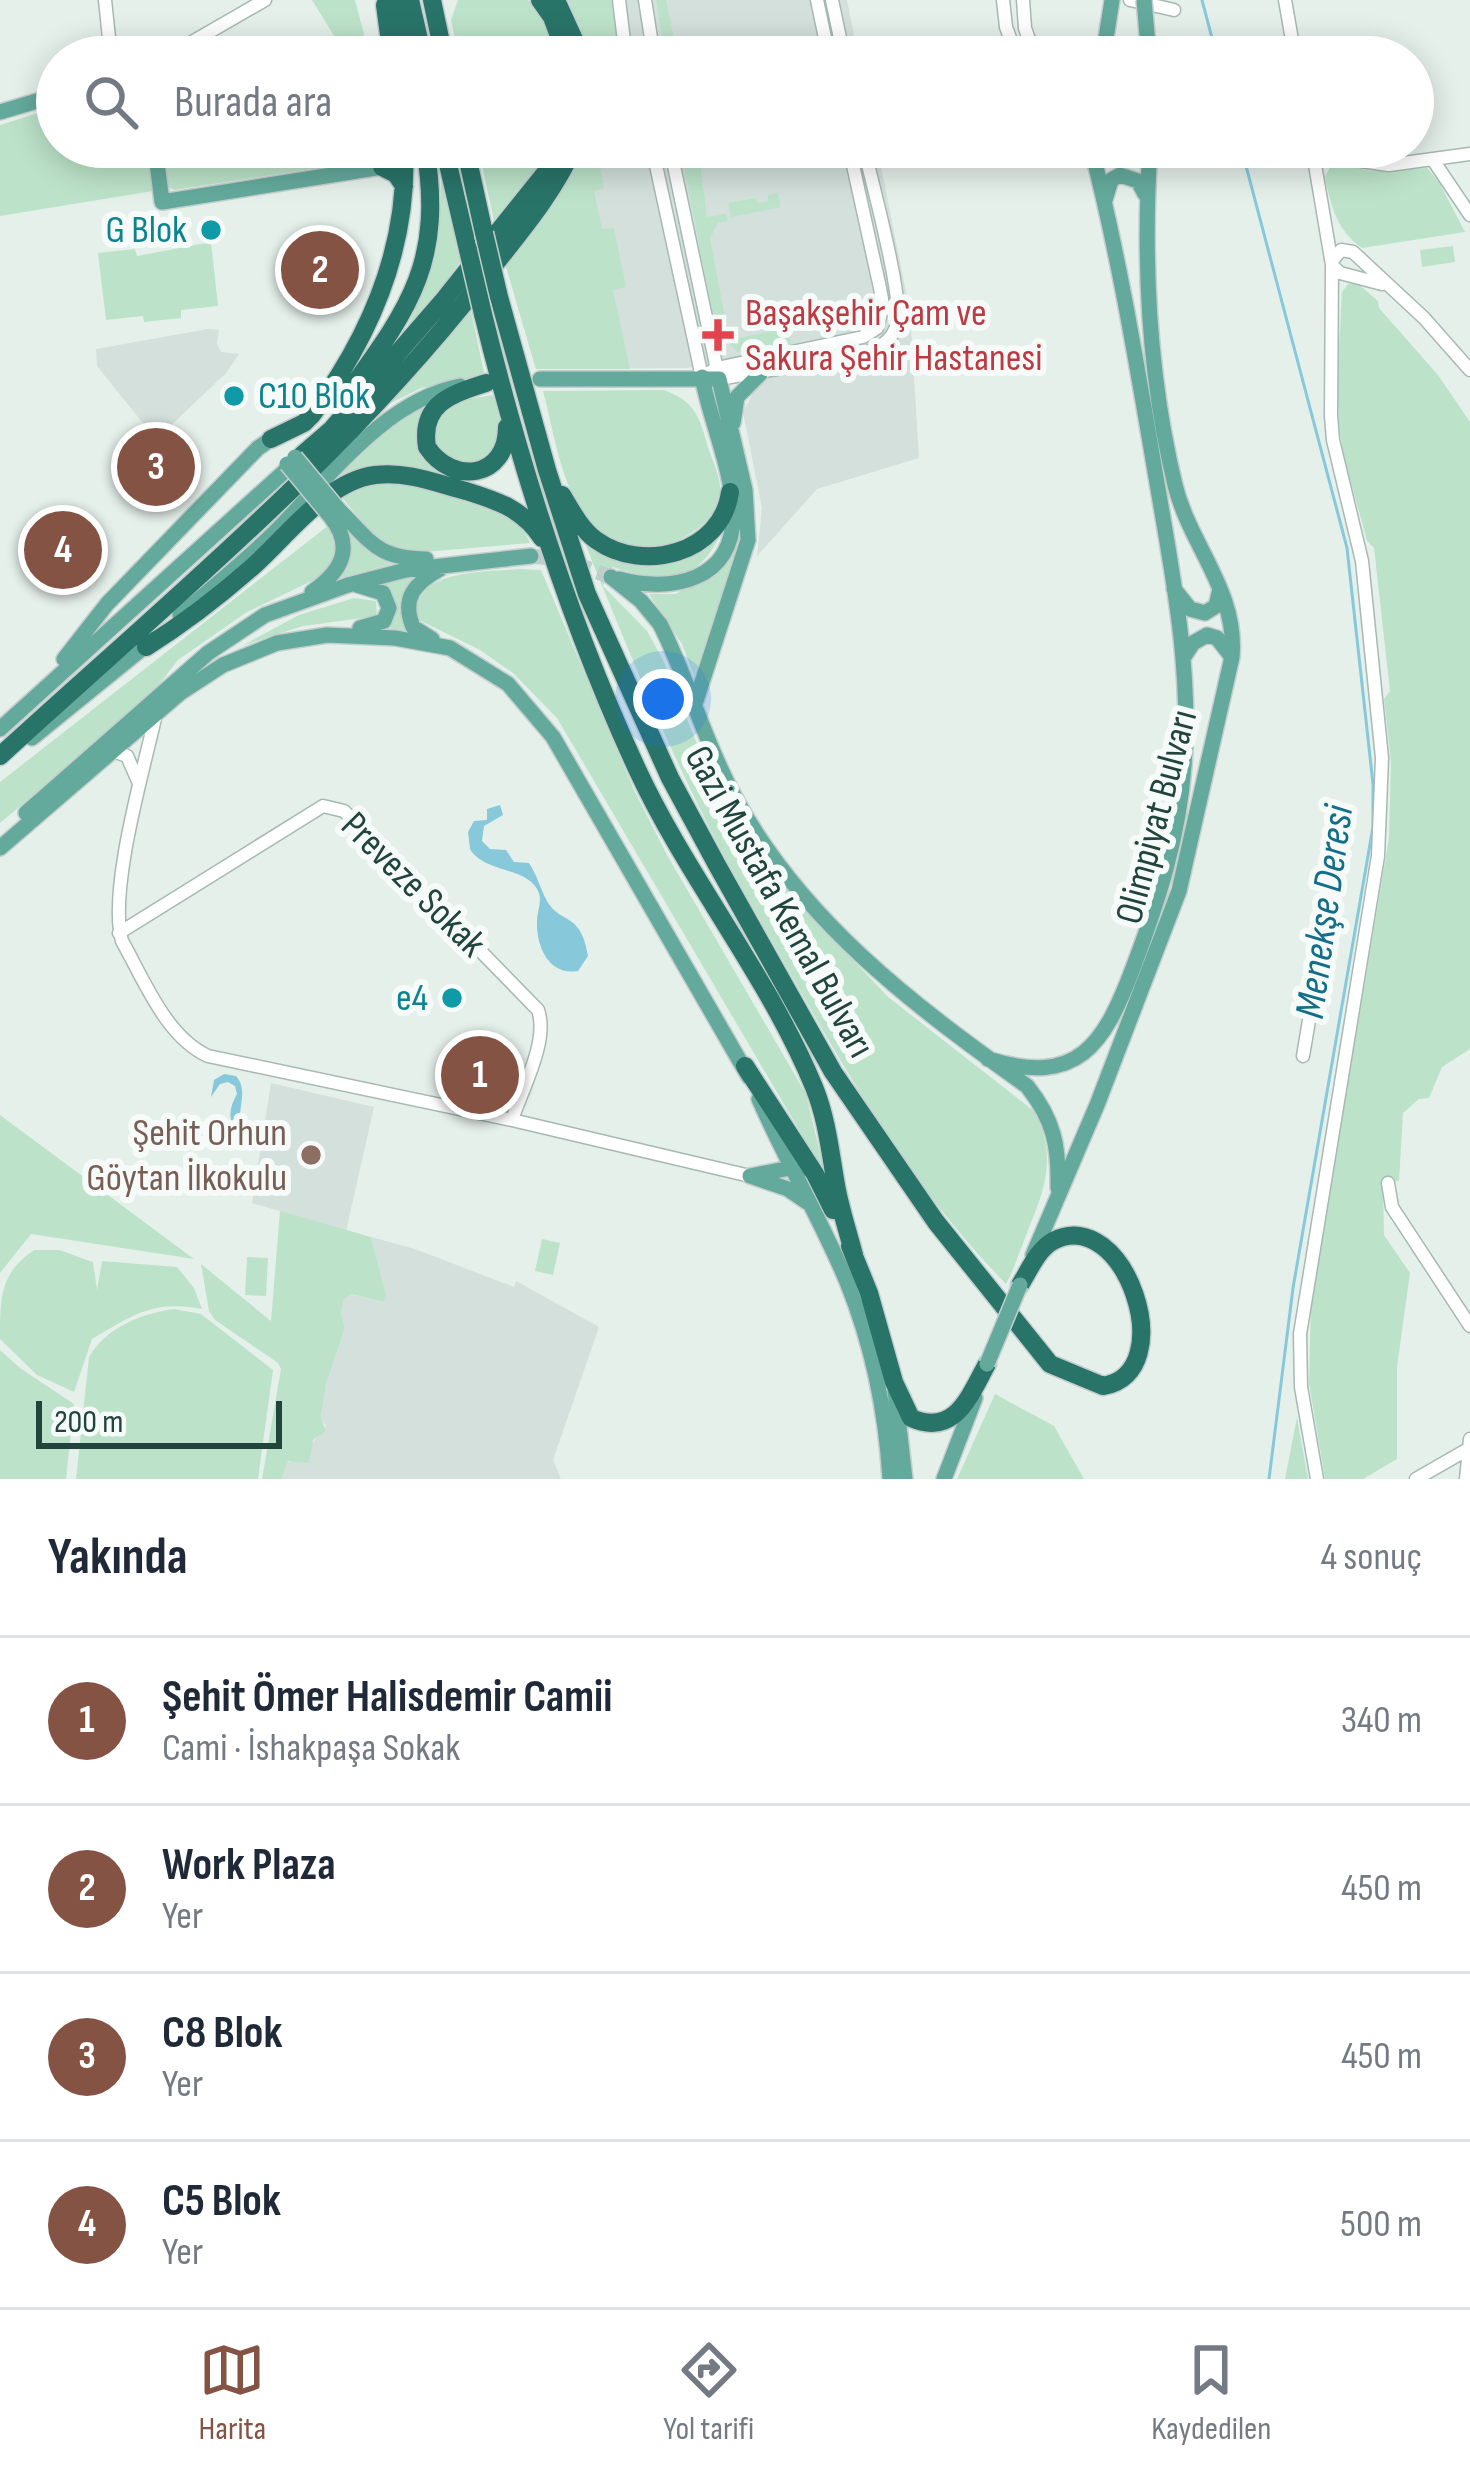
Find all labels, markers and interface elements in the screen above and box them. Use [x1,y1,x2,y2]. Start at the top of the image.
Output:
search box [36,36,1434,168]
icon: search [78,69,144,135]
text: Burada ara [174,75,332,130]
place label: G Blok [106,207,187,254]
marker: G Blok [198,217,224,243]
pin: 2 [281,225,359,315]
place label: Başakşehir Çam ve Sakura Şehir Hastanesi [745,290,1043,382]
marker: Başakşehir Çam ve Sakura Şehir Hastanesi [702,319,734,351]
place label: C10 Blok [258,373,370,420]
marker: C10 Blok [221,383,247,409]
pin: 3 [117,422,195,512]
pin: 4 [24,505,102,595]
your location [633,669,693,729]
street label: Olimpiyat Bulvarı [1106,705,1208,929]
street label: Gazi Mustafa Kemal Bulvarı [674,738,884,1066]
water label: Menekşe Deresi [1285,801,1365,1022]
street label: Preveze Sokak [331,803,495,967]
place label: e4 [396,975,428,1022]
marker: e4 [439,985,465,1011]
pin: 1 [441,1030,519,1120]
place label: Şehit Orhun Göytan İlkokulu [86,1110,287,1202]
marker: Şehit Orhun Göytan İlkokulu [298,1142,324,1168]
scale bar [36,1395,282,1448]
text: 200 m [54,1402,123,1442]
text: Yakında [48,1527,188,1588]
text: 4 sonuç [1321,1534,1422,1581]
text: Şehit Ömer Halisdemir Camii [162,1670,612,1725]
text: 1 [79,1697,95,1744]
text: 340 m [1341,1697,1422,1744]
text: Cami · İshakpaşa Sokak [162,1725,460,1772]
text: Work Plaza [162,1838,336,1893]
text: 2 [78,1865,96,1912]
text: 450 m [1341,1865,1422,1912]
text: Yer [162,1893,203,1940]
text: C8 Blok [162,2006,282,2061]
text: 3 [78,2033,96,2080]
text: 450 m [1341,2033,1422,2080]
text: Yer [162,2061,203,2108]
text: C5 Blok [162,2174,281,2229]
text: 4 [78,2201,96,2248]
text: 500 m [1340,2201,1422,2248]
text: Yer [162,2229,203,2276]
tab: Harita [199,2337,266,2449]
tab: Yol tarifi [663,2337,754,2449]
tab: Kaydedilen [1151,2337,1271,2449]

